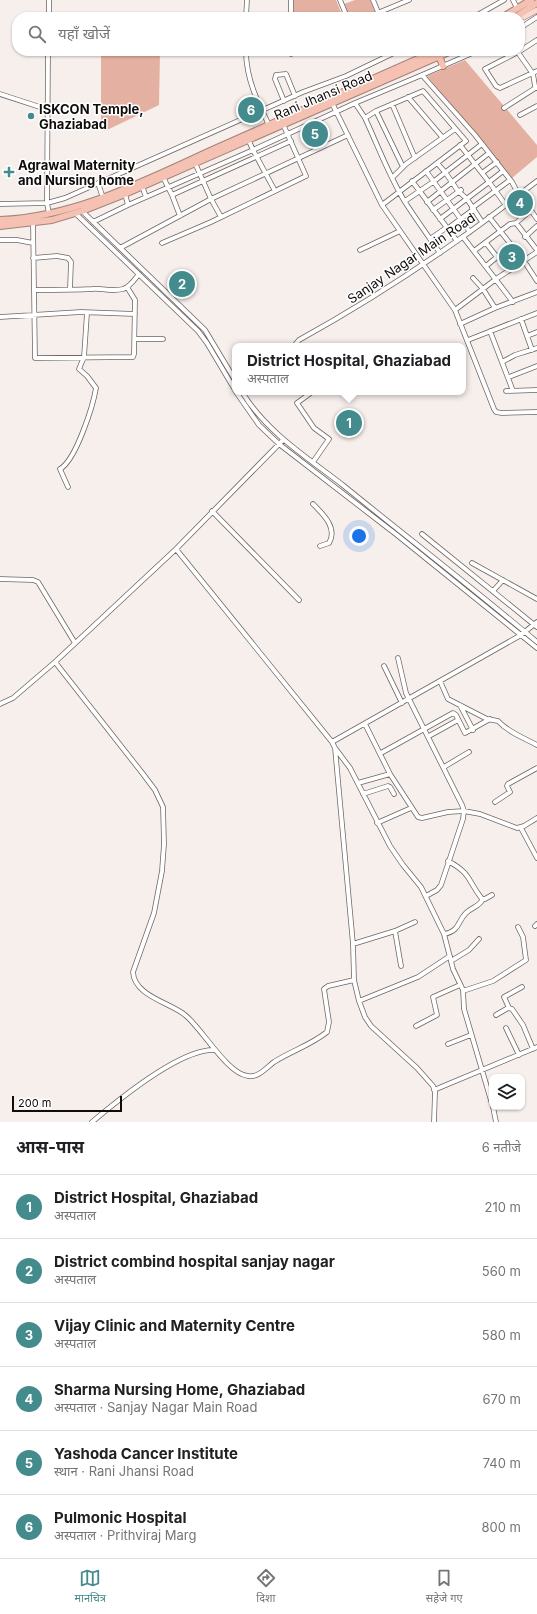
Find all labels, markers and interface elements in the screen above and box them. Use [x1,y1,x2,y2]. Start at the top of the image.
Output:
search box [12,12,525,56]
icon: search [26,23,48,45]
text: यहाँ खोजें [58,24,110,43]
street label: Rani Jhansi Road [271,67,375,123]
pin: 6 [238,95,264,125]
place label: ISKCON Temple, Ghaziabad [39,101,144,132]
marker: ISKCON Temple, Ghaziabad [26,111,36,121]
pin: 5 [302,119,328,149]
place label: Agrawal Maternity and Nursing home [18,157,136,188]
marker: Agrawal Maternity and Nursing home [3,166,15,178]
pin: 4 [507,188,533,218]
street label: Sanjay Nagar Main Road [344,209,478,307]
pin: 3 [499,242,525,272]
pin: 2 [169,269,195,299]
popup [232,343,466,395]
text: District Hospital, Ghaziabad [247,351,451,370]
text: अस्पताल [247,370,289,386]
pin: 1 [336,408,362,438]
your location [349,526,369,546]
map controls [489,1074,525,1110]
button: layers [489,1074,525,1110]
scale bar [12,1094,122,1113]
text: 200 m [18,1096,51,1110]
text: आस-पास [16,1137,84,1157]
text: 6 नतीजे [482,1139,521,1155]
text: District Hospital, Ghaziabad [54,1188,258,1207]
text: 1 [26,1199,32,1215]
text: 210 m [485,1199,521,1215]
text: अस्पताल [54,1207,96,1223]
text: District combind hospital sanjay nagar [54,1252,335,1271]
text: 2 [25,1263,33,1279]
text: 560 m [482,1263,521,1279]
text: अस्पताल [54,1271,96,1287]
text: Vijay Clinic and Maternity Centre [54,1316,295,1335]
text: 3 [25,1327,33,1343]
text: 580 m [482,1327,521,1343]
text: अस्पताल [54,1335,96,1351]
text: Sharma Nursing Home, Ghaziabad [54,1380,305,1399]
text: 4 [25,1391,33,1407]
text: 670 m [483,1391,521,1407]
text: अस्पताल · Sanjay Nagar Main Road [54,1399,257,1415]
text: Yashoda Cancer Institute [54,1444,238,1463]
text: 5 [25,1455,33,1471]
text: 740 m [483,1455,521,1471]
text: स्थान · Rani Jhansi Road [54,1463,194,1479]
text: Pulmonic Hospital [54,1508,186,1527]
text: 6 [25,1519,33,1535]
text: 800 m [482,1519,521,1535]
text: अस्पताल · Prithviraj Marg [54,1527,196,1543]
tab: मानचित्र [74,1567,106,1606]
tab: दिशा [255,1567,277,1606]
tab: सहेजे गए [426,1567,463,1606]

